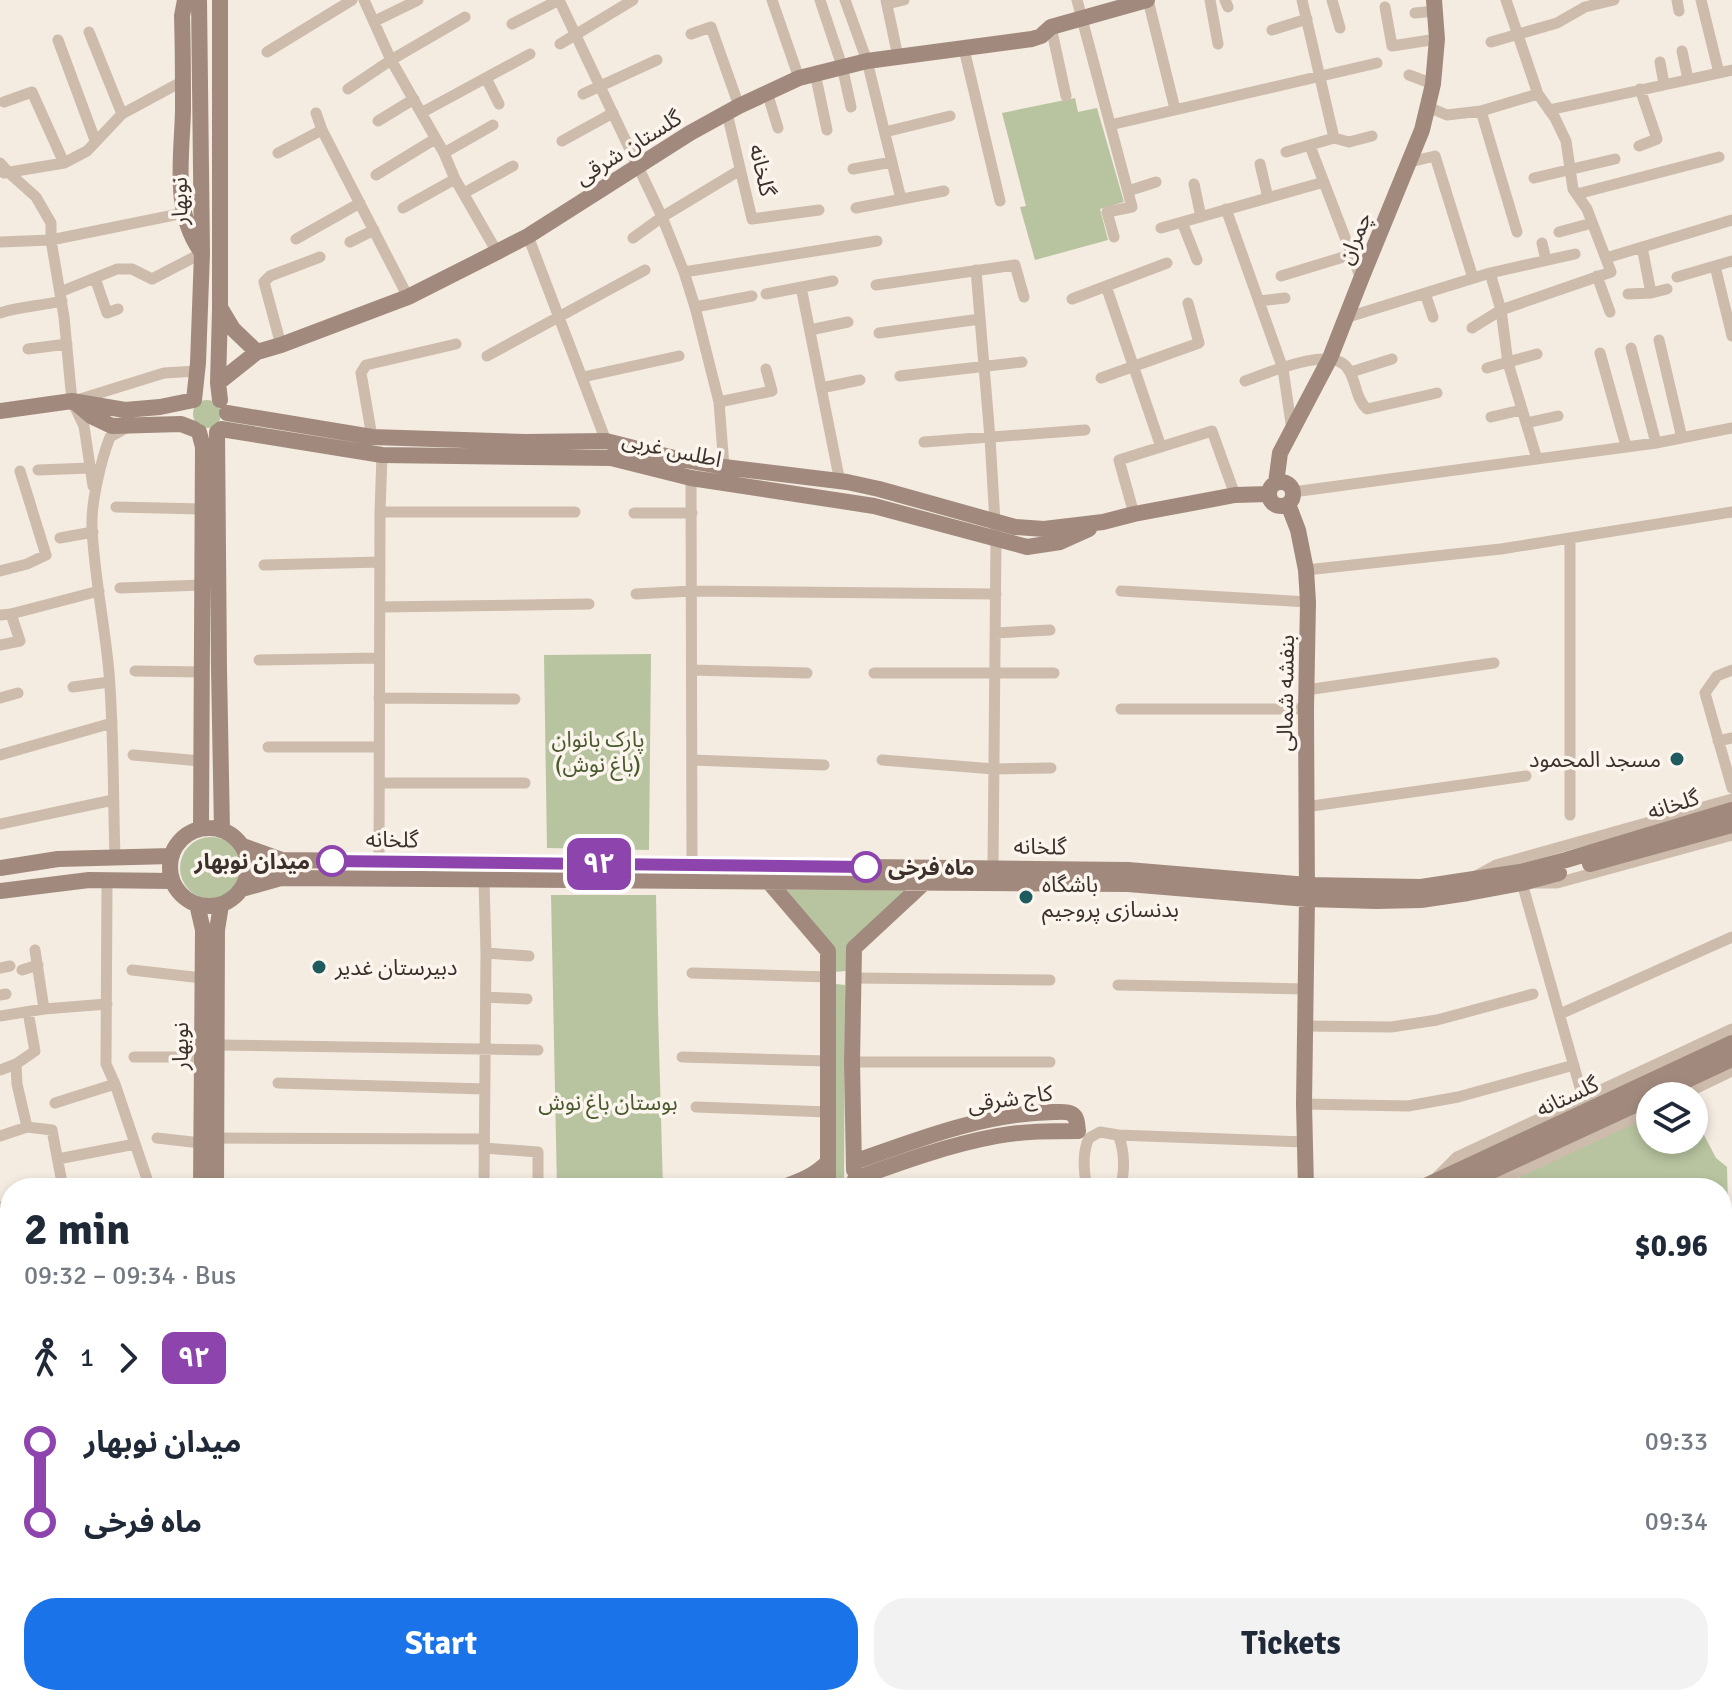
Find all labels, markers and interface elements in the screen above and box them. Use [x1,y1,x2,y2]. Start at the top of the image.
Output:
street label: گلستان شرقی [570,104,687,191]
street label: گلخانه [743,141,782,200]
street label: نوبهار [166,177,193,226]
street label: چمران [1331,208,1378,269]
street label: اطلس غربی [620,426,724,473]
street label: بنفشه شمالی [1271,634,1300,752]
park label: پارک بانوان (باغ نوش) [551,726,645,781]
place label: مسجد المحمود [1529,746,1661,773]
marker: مسجد المحمود [1668,750,1686,768]
street label: گلخانه [1644,784,1703,825]
street label: گلخانه [365,826,419,853]
street label: گلخانه [1013,833,1067,860]
line badge: ۹۲ [563,838,635,890]
marker: میدان نوبهار [317,846,347,876]
text: ۹۲ [583,847,615,881]
place label: میدان نوبهار [193,848,310,875]
marker: ماه فرخی [851,852,881,882]
place label: ماه فرخی [888,854,975,881]
place label: باشگاه بدنسازی پروجیم [1042,871,1179,926]
marker: باشگاه بدنسازی پروجیم [1017,888,1035,906]
place label: دبیرستان غدیر [334,954,458,981]
marker: دبیرستان غدیر [310,958,328,976]
street label: نوبهار [167,1022,194,1071]
street label: گلستانه [1532,1070,1603,1123]
street label: کاج شرقی [966,1079,1056,1121]
map controls [1636,1082,1708,1154]
button: layers [1636,1082,1708,1154]
park label: بوستان باغ نوش [538,1089,678,1119]
text: 2 min [24,1203,130,1257]
text: $0.96 [1635,1228,1708,1265]
text: 09:32 – 09:34 · Bus [24,1260,236,1292]
icon: walk [24,1336,68,1380]
icon: forward [106,1336,150,1380]
text: ۹۲ [178,1341,210,1375]
text: 1 [80,1342,94,1374]
text: میدان نوبهار [84,1424,242,1461]
text: 09:33 [1645,1426,1708,1458]
text: ماه فرخی [84,1504,202,1541]
text: 09:34 [1645,1506,1708,1538]
button: Start [24,1598,858,1690]
button: Tickets [874,1598,1708,1690]

